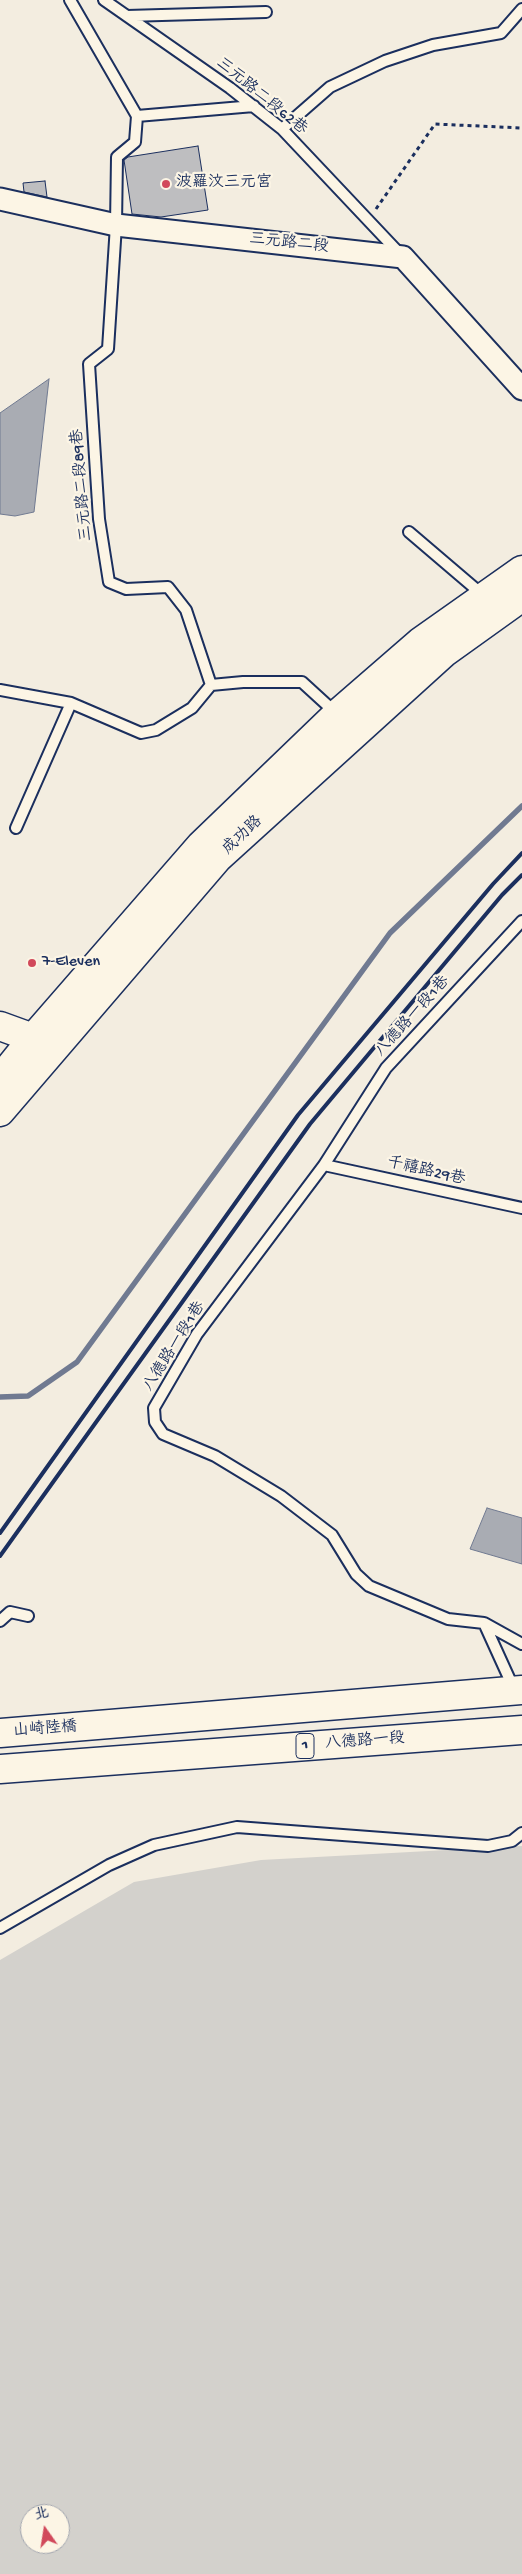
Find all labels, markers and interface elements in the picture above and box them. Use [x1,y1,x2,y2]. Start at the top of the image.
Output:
street label: 三元路二段62巷 [211,54,311,140]
place label: 波羅汶三元宮 [176,174,272,194]
marker: 波羅汶三元宮 [160,178,172,190]
street label: 三元路二段 [248,230,330,258]
street label: 三元路二段89巷 [69,428,97,542]
street label: 成功路 [219,813,267,859]
place label: 7-Eleven [42,953,100,973]
marker: 7-Eleven [26,957,38,969]
street label: 八德路一段1巷 [372,973,454,1061]
street label: 千禧路29巷 [385,1154,467,1190]
street label: 八德路一段1巷 [140,1298,210,1396]
street label: 山崎陸橋 [12,1718,78,1742]
street label: 八德路一段 [324,1730,406,1754]
road number: 1 [296,1734,314,1758]
north arrow [20,2504,70,2554]
text: 北 [33,2505,50,2525]

